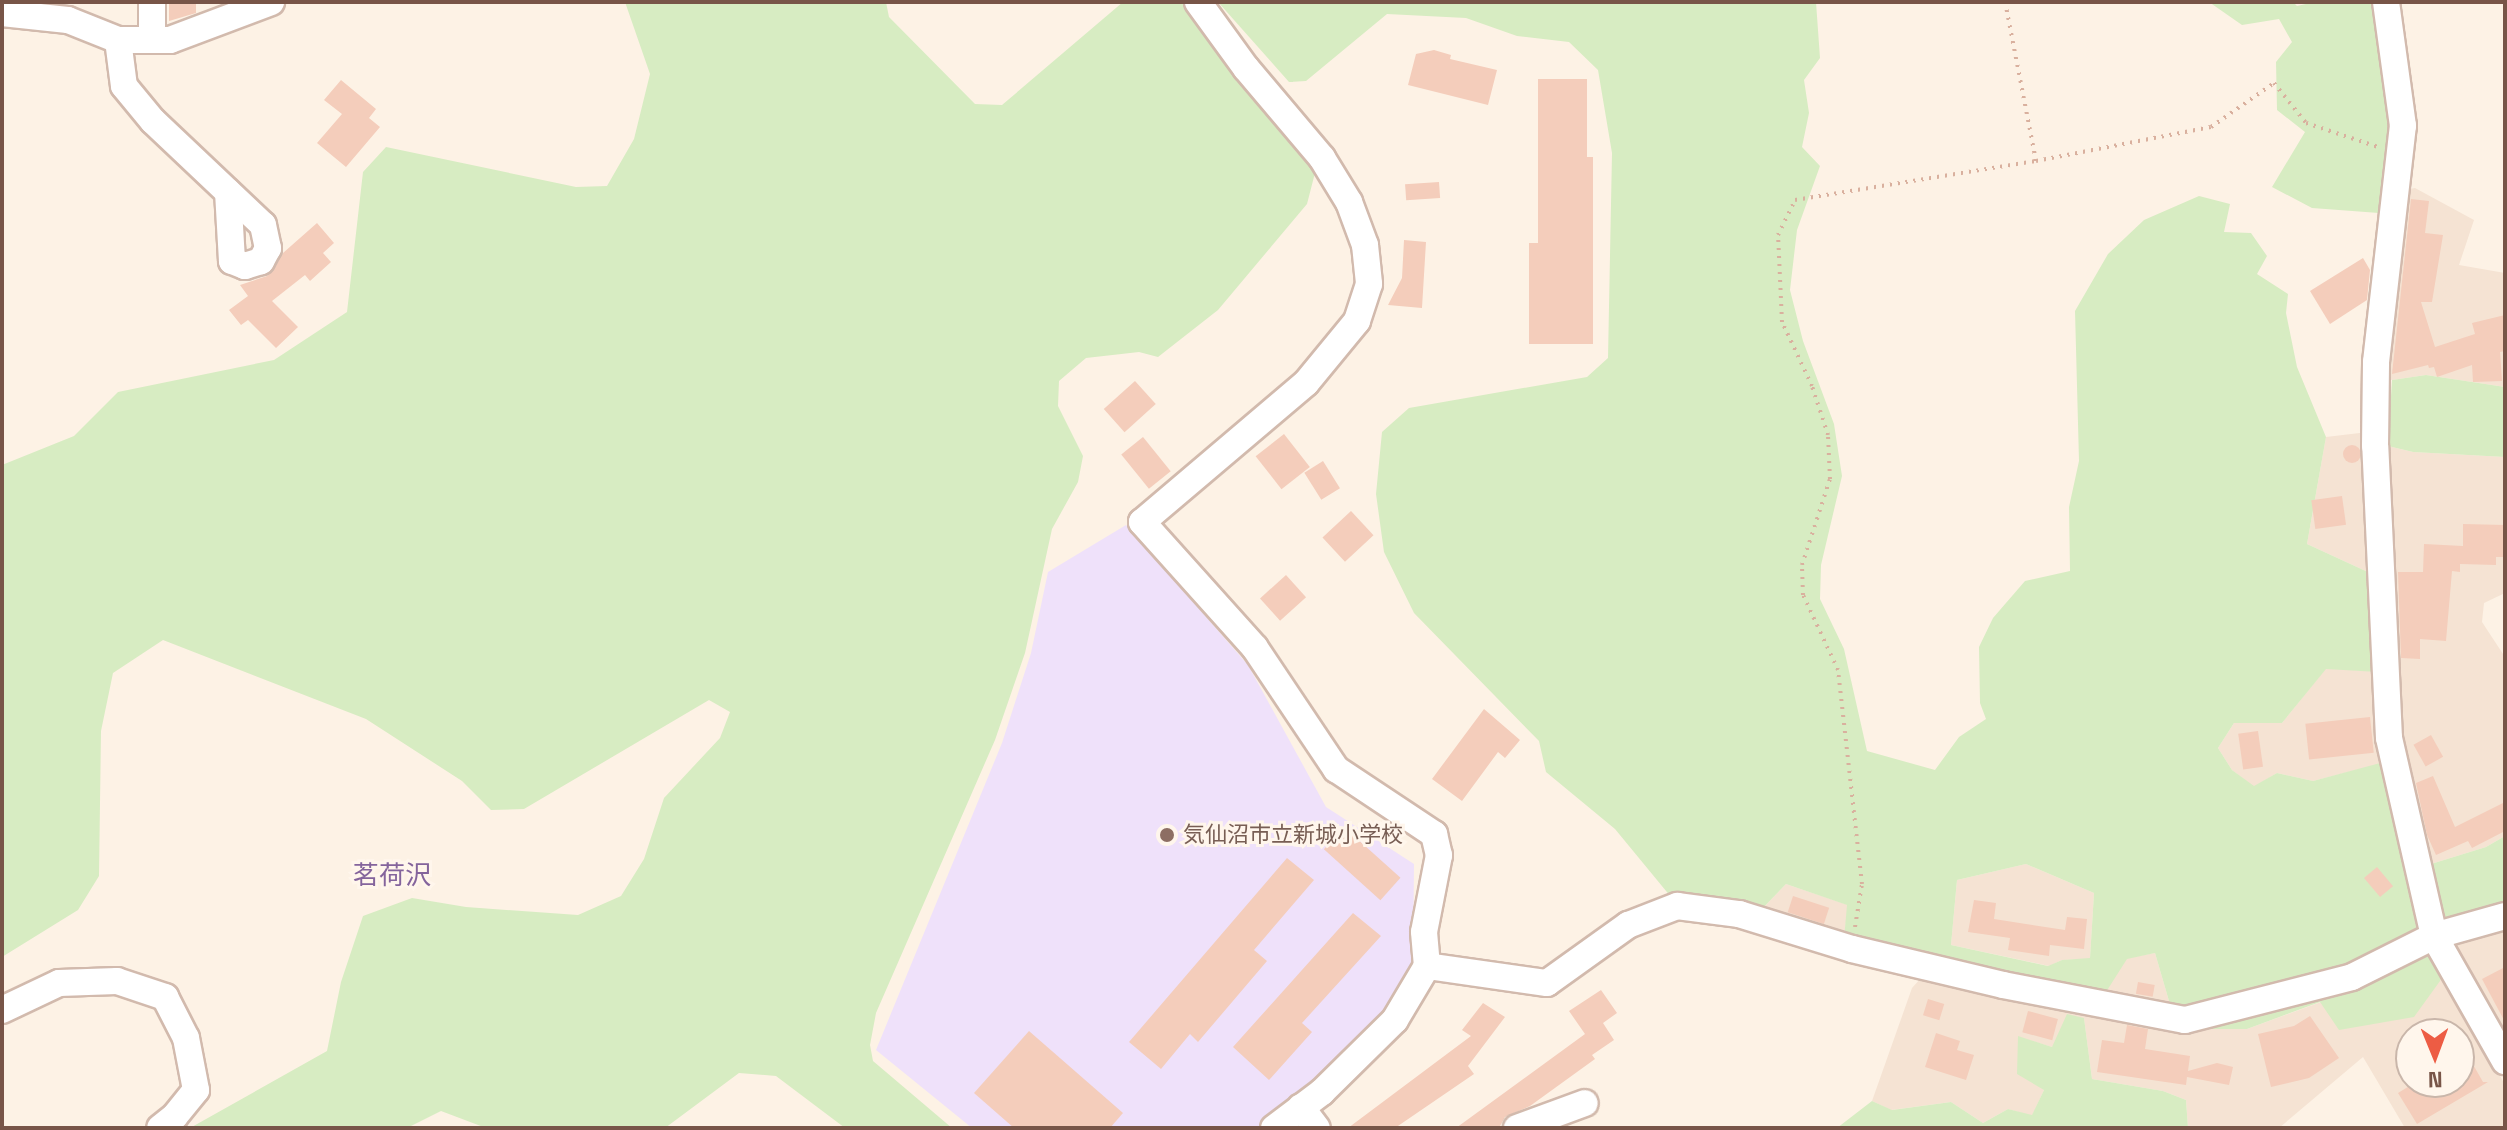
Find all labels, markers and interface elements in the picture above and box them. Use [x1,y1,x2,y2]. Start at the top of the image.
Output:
place label: 気仙沼市立新城小学校 [1183,822,1403,848]
marker: 気仙沼市立新城小学校 [1158,826,1176,844]
district label: 茗荷沢 [353,860,431,892]
north arrow [2395,1018,2475,1098]
text: N [2428,1066,2443,1094]

